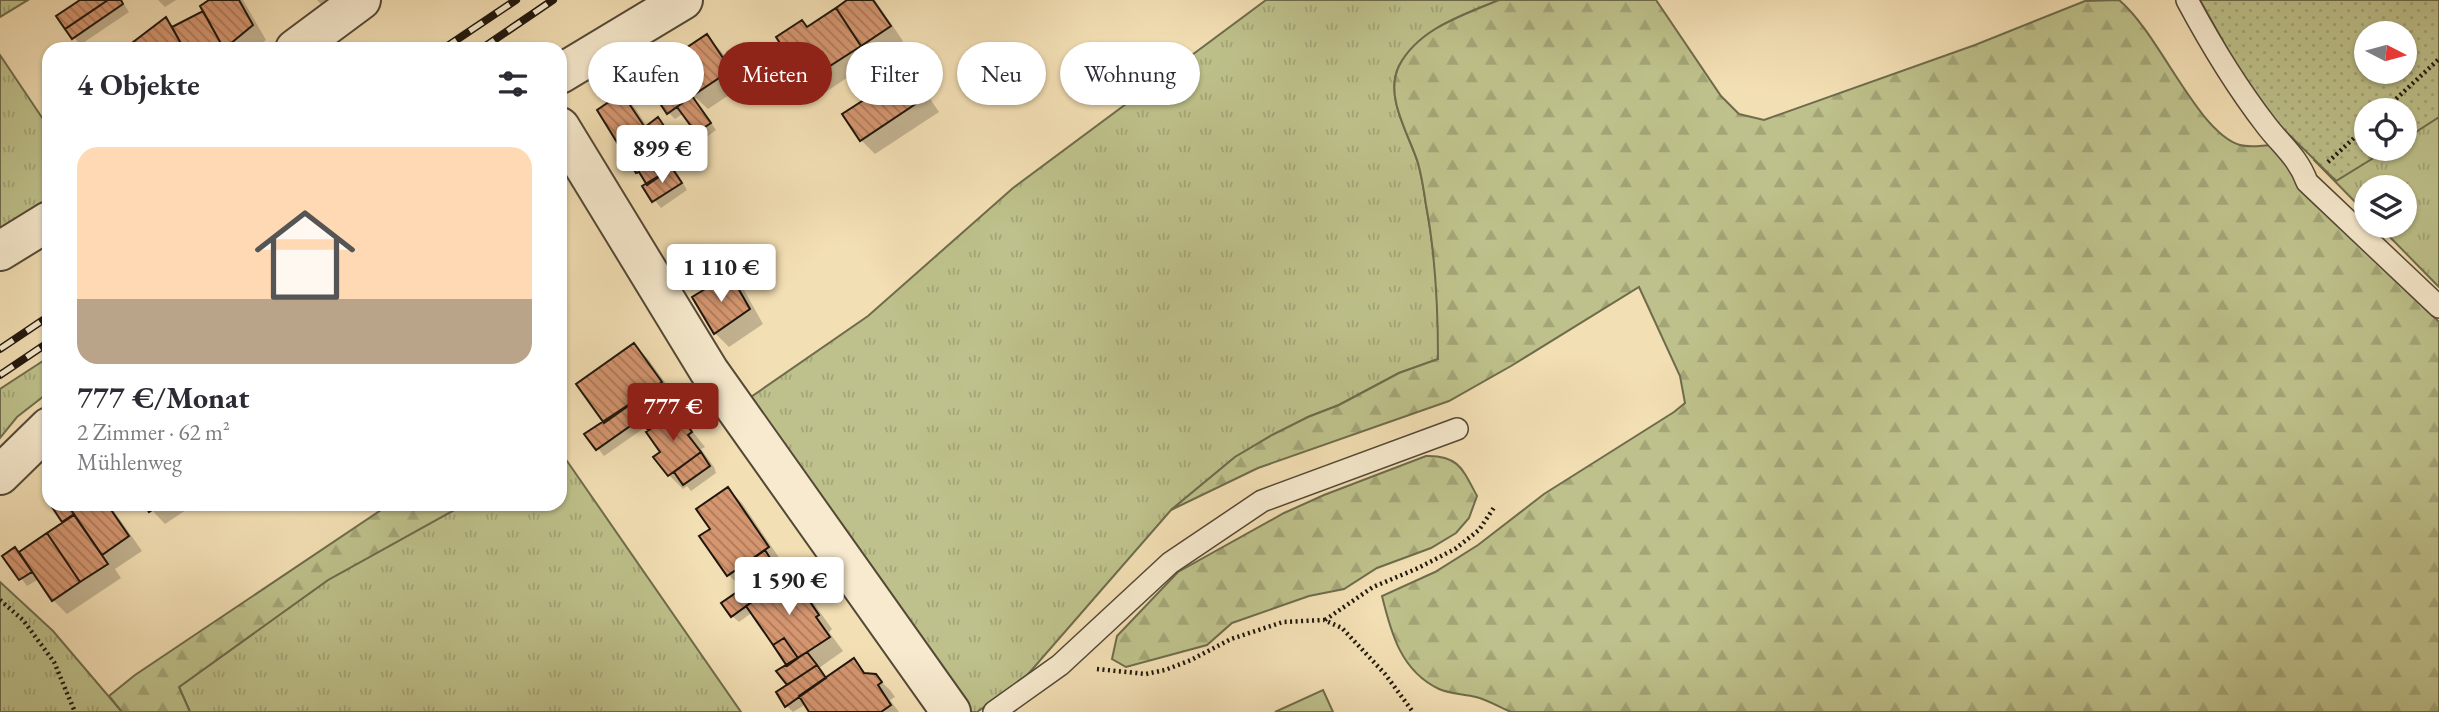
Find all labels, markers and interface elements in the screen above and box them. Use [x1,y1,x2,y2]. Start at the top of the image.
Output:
north arrow [2354,21,2417,84]
map controls [2354,21,2417,238]
chip: Kaufen [588,42,704,105]
chip: Mieten [718,42,832,105]
chip: Filter [846,42,943,105]
chip: Neu [957,42,1046,105]
chip: Wohnung [1060,42,1200,105]
text: 4 Objekte [77,65,200,104]
icon: filters [494,65,532,103]
button: locate [2354,98,2417,161]
pin: 899 € [613,125,711,185]
text: 899 € [633,133,691,163]
button: layers [2354,175,2417,238]
icon: home [242,192,368,318]
pin: 1 110 € [656,244,786,304]
text: 1 110 € [683,252,759,282]
text: 777 €/Monat [77,378,249,417]
pin: 777 € [624,384,722,443]
text: 777 € [644,391,702,421]
text: 2 Zimmer · 62 m² [77,417,230,447]
text: Mühlenweg [77,447,182,477]
pin: 1 590 € [724,558,854,617]
text: 1 590 € [751,565,827,595]

